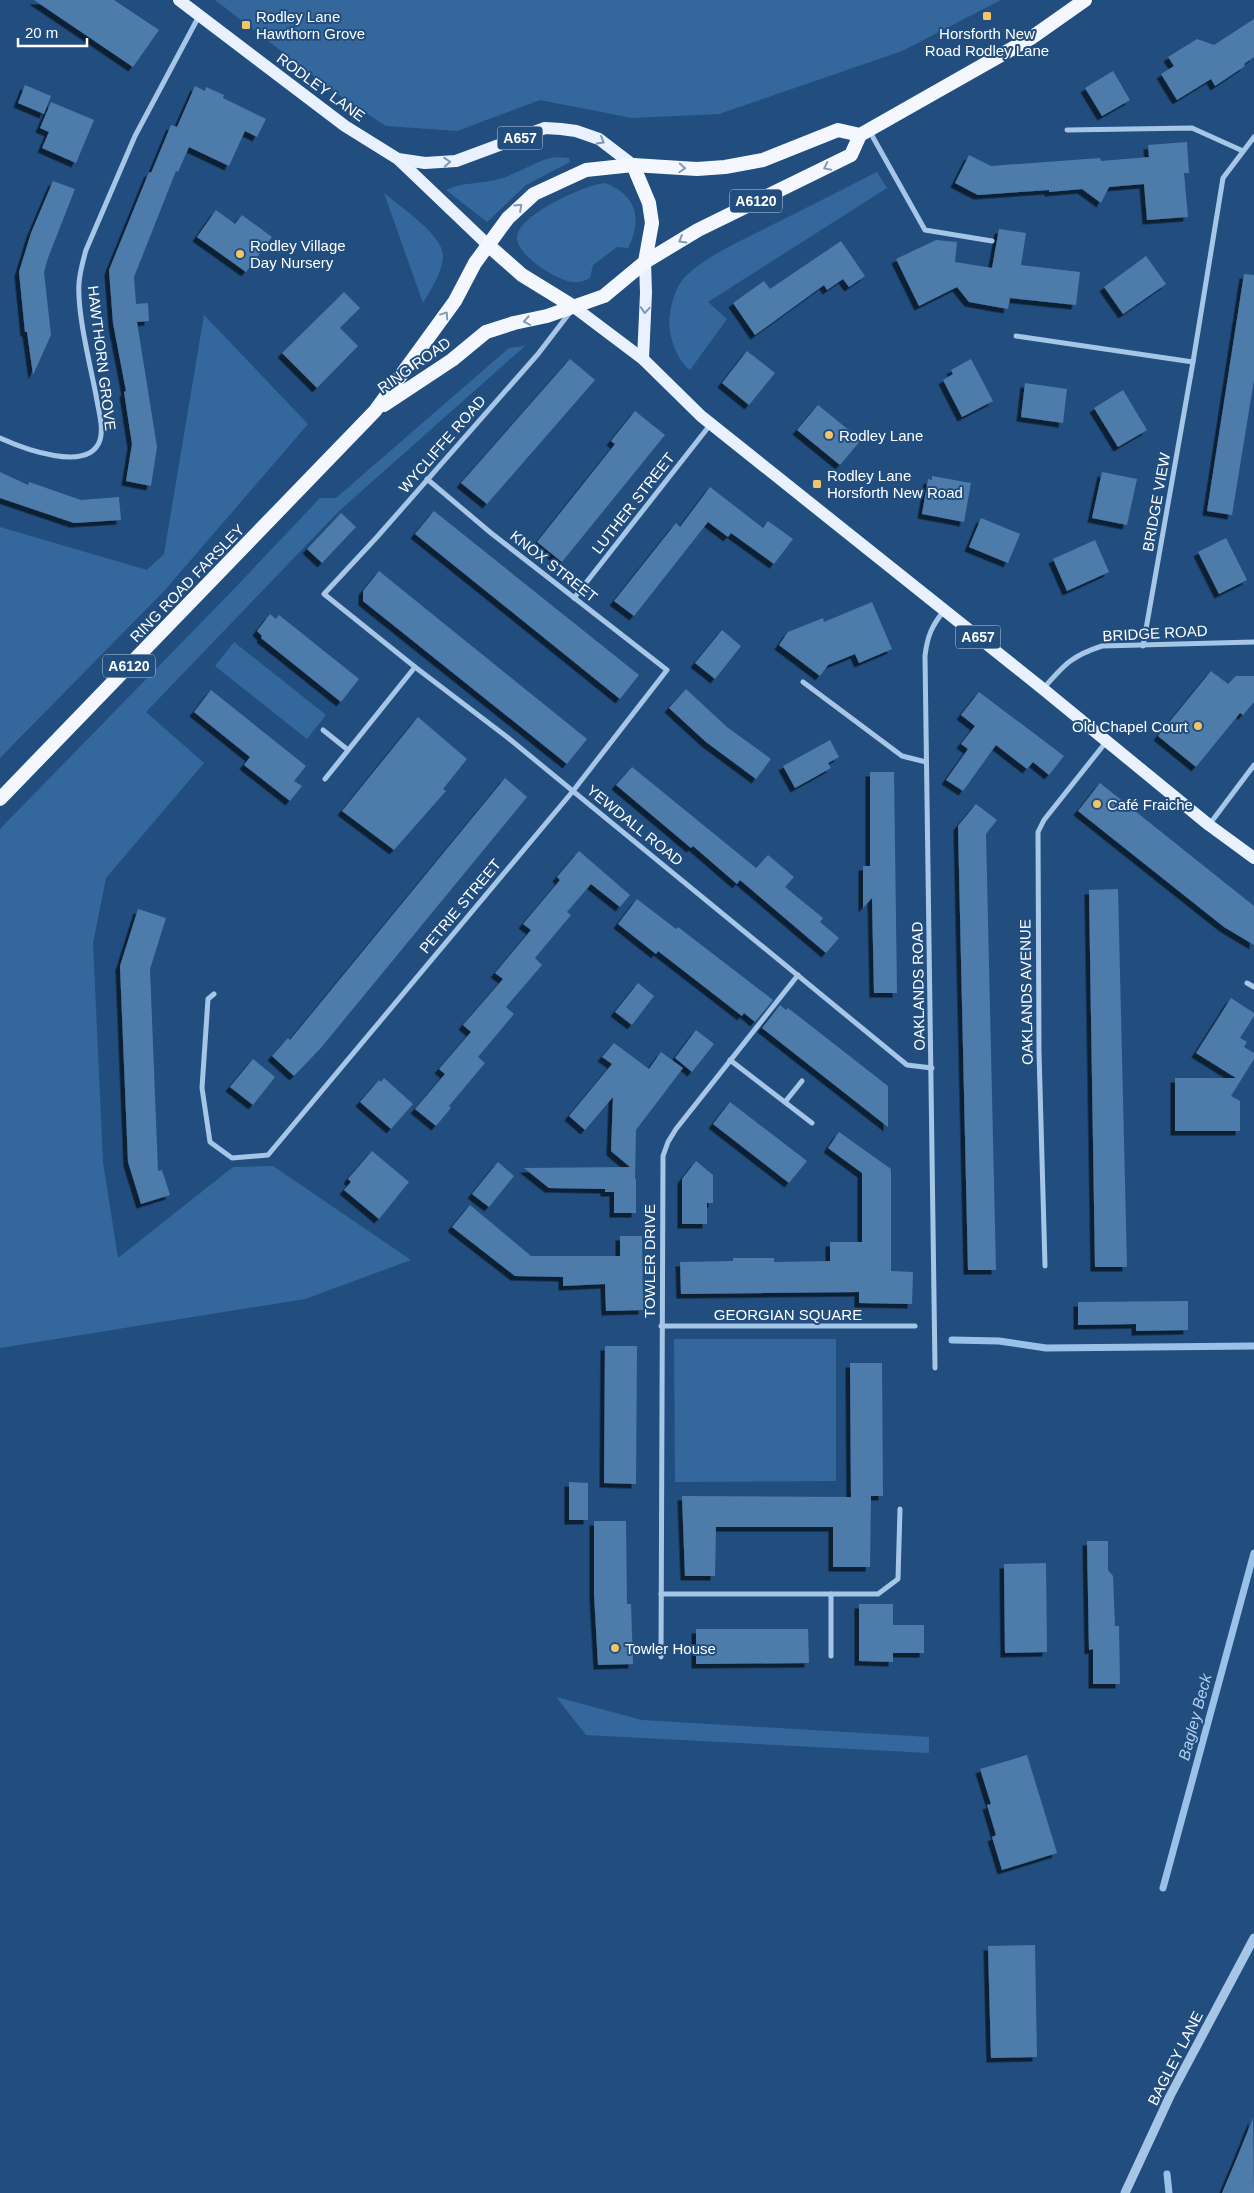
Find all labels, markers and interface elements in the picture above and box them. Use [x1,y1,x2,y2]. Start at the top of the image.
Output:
place label: Rodley Lane Hawthorn Grove [256,8,365,42]
marker: Horsforth New Road Rodley Lane [981,10,993,22]
scale bar [18,15,86,47]
marker: Rodley Lane Hawthorn Grove [240,19,252,31]
text: 20 m [25,24,58,41]
place label: Horsforth New Road Rodley Lane [925,25,1049,59]
street label: RODLEY LANE [274,49,368,125]
road number: A657 [498,126,542,150]
one-way arrow [596,135,605,145]
one-way arrow [443,156,451,167]
one-way arrow [823,160,832,170]
one-way arrow [678,162,686,173]
road number: A6120 [730,190,782,212]
one-way arrow [514,204,523,213]
one-way arrow [678,233,687,243]
place label: Rodley Village Day Nursery [250,237,346,271]
marker: Rodley Village Day Nursery [234,248,246,260]
street label: HAWTHORN GROVE [85,284,119,432]
one-way arrow [639,306,650,314]
one-way arrow [439,311,448,321]
one-way arrow [523,315,532,325]
street label: RING ROAD [374,334,454,396]
street label: WYCLIFFE ROAD [395,392,489,496]
place label: Rodley Lane [839,427,923,444]
marker: Rodley Lane [823,429,835,441]
street label: LUTHER STREET [588,449,678,557]
street label: BRIDGE VIEW [1139,450,1173,553]
place label: Rodley Lane Horsforth New Road [827,467,963,501]
marker: Rodley Lane Horsforth New Road [811,478,823,490]
street label: RING ROAD FARSLEY [126,521,248,645]
street label: KNOX STREET [507,527,601,605]
street label: BRIDGE ROAD [1102,622,1208,644]
road number: A657 [956,626,1000,649]
road number: A6120 [103,654,155,678]
place label: Old Chapel Court [1072,718,1189,735]
marker: Old Chapel Court [1192,720,1204,732]
street label: YEWDALL ROAD [584,781,687,869]
place label: Café Fraiche [1107,796,1193,813]
marker: Café Fraiche [1091,798,1103,810]
street label: PETRIE STREET [416,856,504,956]
street label: OAKLANDS AVENUE [1016,919,1036,1065]
street label: OAKLANDS ROAD [908,921,928,1051]
street label: TOWLER DRIVE [641,1204,658,1318]
street label: GEORGIAN SQUARE [714,1306,862,1323]
place label: Towler House [625,1640,716,1657]
marker: Towler House [609,1642,621,1654]
water label: Bagley Beck [1175,1671,1215,1762]
street label: BAGLEY LANE [1144,2008,1206,2108]

